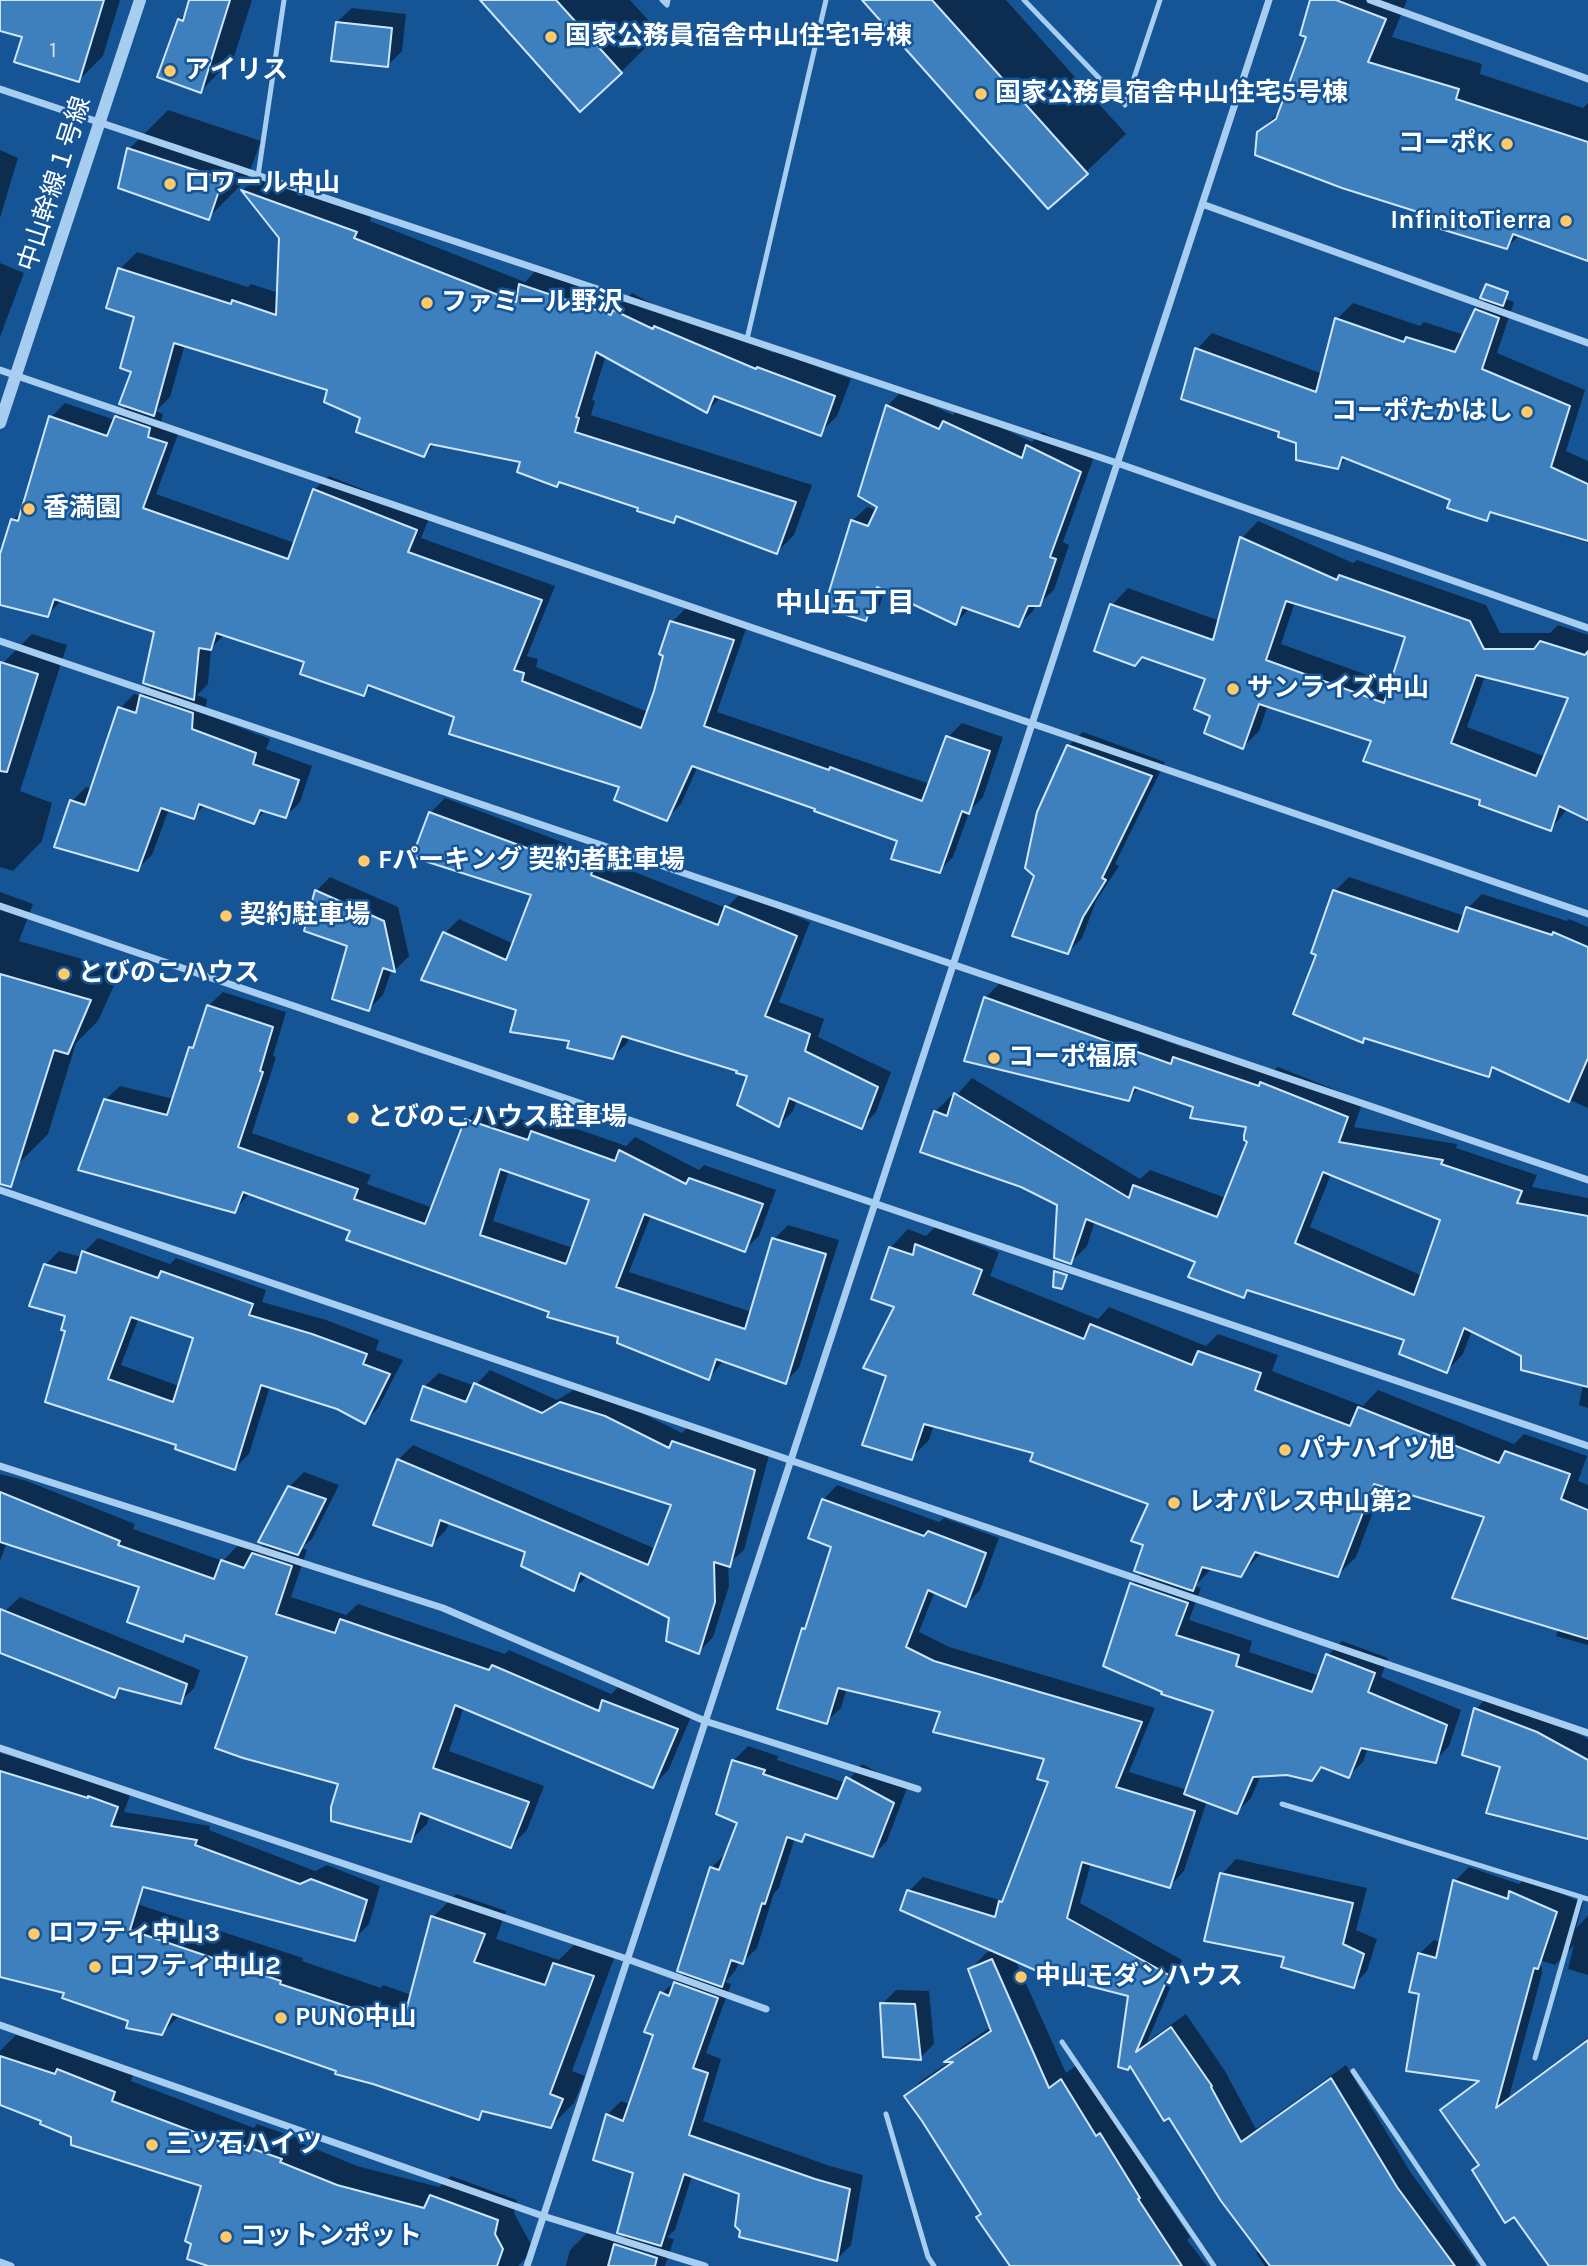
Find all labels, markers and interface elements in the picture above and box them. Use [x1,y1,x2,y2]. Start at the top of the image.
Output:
place label: 国家公務員宿舎中山住宅1号棟 [565,21,912,53]
marker: 国家公務員宿舎中山住宅1号棟 [543,29,559,45]
house number: 1 [49,36,57,64]
place label: アイリス [184,55,288,87]
marker: アイリス [162,63,178,79]
place label: 国家公務員宿舎中山住宅5号棟 [995,78,1348,110]
marker: 国家公務員宿舎中山住宅5号棟 [973,86,989,102]
street label: 中山幹線１号線 [12,93,98,275]
place label: コーポK [1398,128,1493,160]
marker: コーポK [1499,136,1515,152]
place label: ロワール中山 [184,168,340,200]
marker: ロワール中山 [162,176,178,192]
place label: InfinitoTierra [1390,205,1552,237]
marker: InfinitoTierra [1558,213,1574,229]
place label: ファミール野沢 [441,287,623,319]
marker: ファミール野沢 [419,295,435,311]
place label: コーポたかはし [1331,396,1513,428]
marker: コーポたかはし [1519,404,1535,420]
place label: 香満園 [43,493,121,525]
marker: 香満園 [21,501,37,517]
district label: 中山五丁目 [775,587,915,621]
place label: サンライズ中山 [1247,673,1429,705]
marker: サンライズ中山 [1225,681,1241,697]
place label: Fパーキング 契約者駐車場 [378,845,685,877]
marker: Fパーキング 契約者駐車場 [356,853,372,869]
place label: 契約駐車場 [240,900,370,932]
marker: 契約駐車場 [218,908,234,924]
place label: とびのこハウス [78,958,260,990]
marker: とびのこハウス [56,966,72,982]
place label: コーポ福原 [1008,1042,1138,1074]
marker: コーポ福原 [986,1050,1002,1066]
place label: とびのこハウス駐車場 [367,1102,627,1134]
marker: とびのこハウス駐車場 [345,1110,361,1126]
place label: パナハイツ旭 [1299,1434,1455,1466]
marker: パナハイツ旭 [1277,1442,1293,1458]
place label: レオパレス中山第2 [1188,1487,1412,1519]
marker: レオパレス中山第2 [1166,1495,1182,1511]
place label: ロフティ中山3 [48,1918,220,1950]
marker: ロフティ中山3 [26,1926,42,1942]
place label: ロフティ中山2 [109,1951,281,1983]
marker: ロフティ中山2 [87,1959,103,1975]
place label: 中山モダンハウス [1035,1961,1243,1993]
marker: 中山モダンハウス [1013,1969,1029,1985]
place label: PUNO中山 [295,2002,416,2034]
marker: PUNO中山 [273,2010,289,2026]
place label: 三ツ石ハイツ [166,2129,322,2161]
marker: 三ツ石ハイツ [144,2137,160,2153]
place label: コットンポット [240,2221,422,2253]
marker: コットンポット [218,2229,234,2245]

